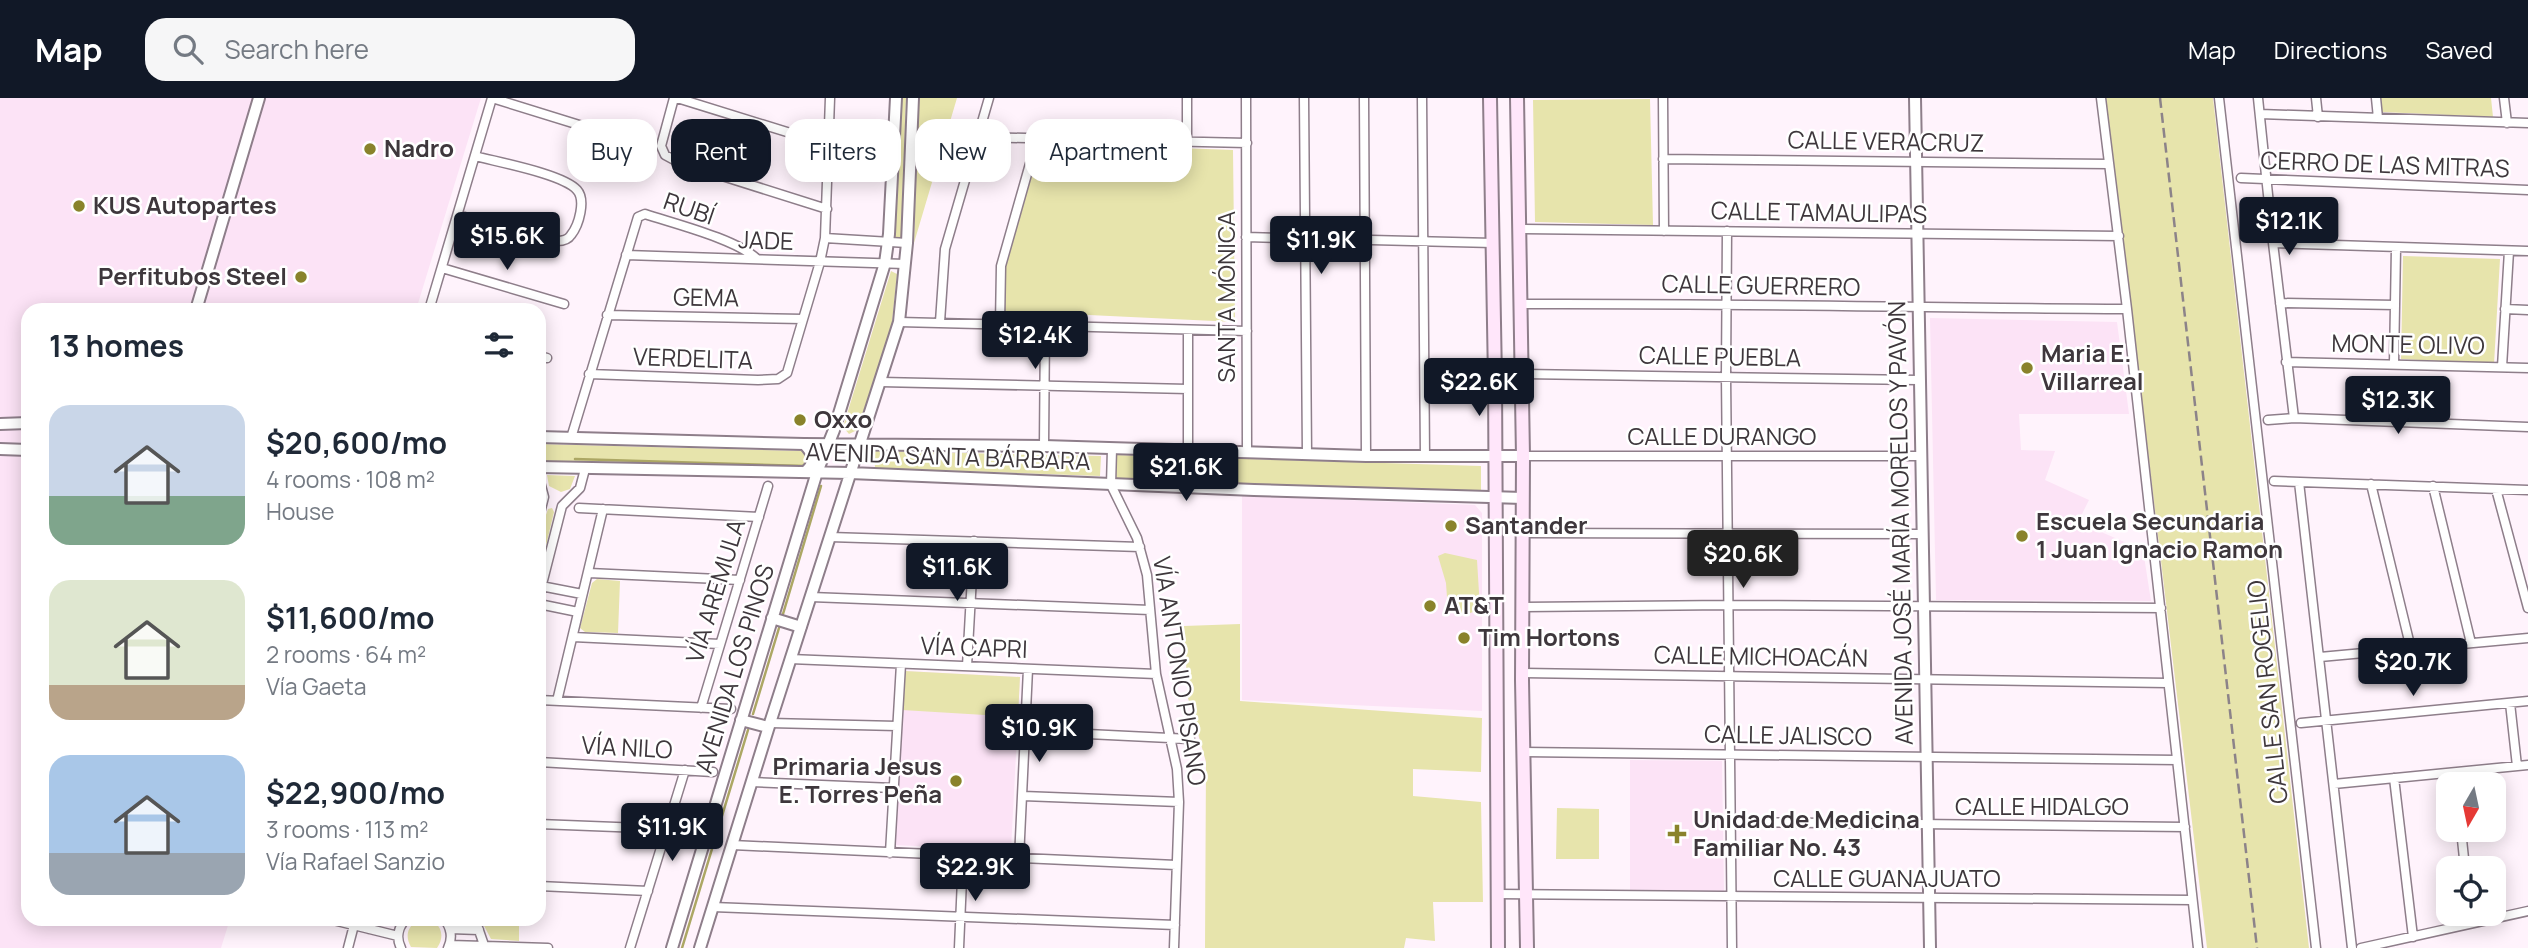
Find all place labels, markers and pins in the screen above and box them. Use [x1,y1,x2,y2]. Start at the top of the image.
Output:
place label: Nadro [384,131,454,164]
marker: Nadro [362,141,378,157]
place label: KUS Autopartes [93,188,277,221]
marker: KUS Autopartes [71,198,87,214]
pin: $12.1K [2232,198,2346,257]
pin: $15.6K [450,212,564,272]
pin: $11.9K [1264,216,1378,276]
place label: Perfitubos Steel [98,259,287,292]
marker: Perfitubos Steel [293,269,309,285]
pin: $12.4K [978,312,1092,371]
place label: Maria E. Villarreal [2041,336,2144,397]
pin: $22.6K [1422,358,1536,418]
marker: Maria E. Villarreal [2019,360,2035,376]
pin: $12.3K [2341,376,2455,436]
place label: Oxxo [814,402,872,435]
marker: Oxxo [792,412,808,428]
pin: $21.6K [1129,444,1243,503]
place label: Escuela Secundaria 1 Juan Ignacio Ramon [2036,504,2283,565]
place label: Santander [1465,508,1587,541]
marker: Santander [1443,518,1459,534]
marker: Escuela Secundaria 1 Juan Ignacio Ramon [2014,528,2030,544]
pin: $20.6K [1686,531,1800,590]
pin: $11.6K [900,544,1014,603]
place label: AT&T [1444,588,1504,621]
marker: AT&T [1422,598,1438,614]
place label: Tim Hortons [1478,620,1620,653]
marker: Tim Hortons [1456,630,1472,646]
pin: $20.7K [2356,638,2470,698]
pin: $10.9K [982,704,1096,764]
place label: Primaria Jesus E. Torres Peña [773,749,942,810]
marker: Primaria Jesus E. Torres Peña [948,773,964,789]
place label: Unidad de Medicina Familiar No. 43 [1693,802,1920,863]
pin: $11.9K [615,804,729,863]
marker: Unidad de Medicina Familiar No. 43 [1667,824,1687,844]
pin: $22.9K [918,844,1032,903]

